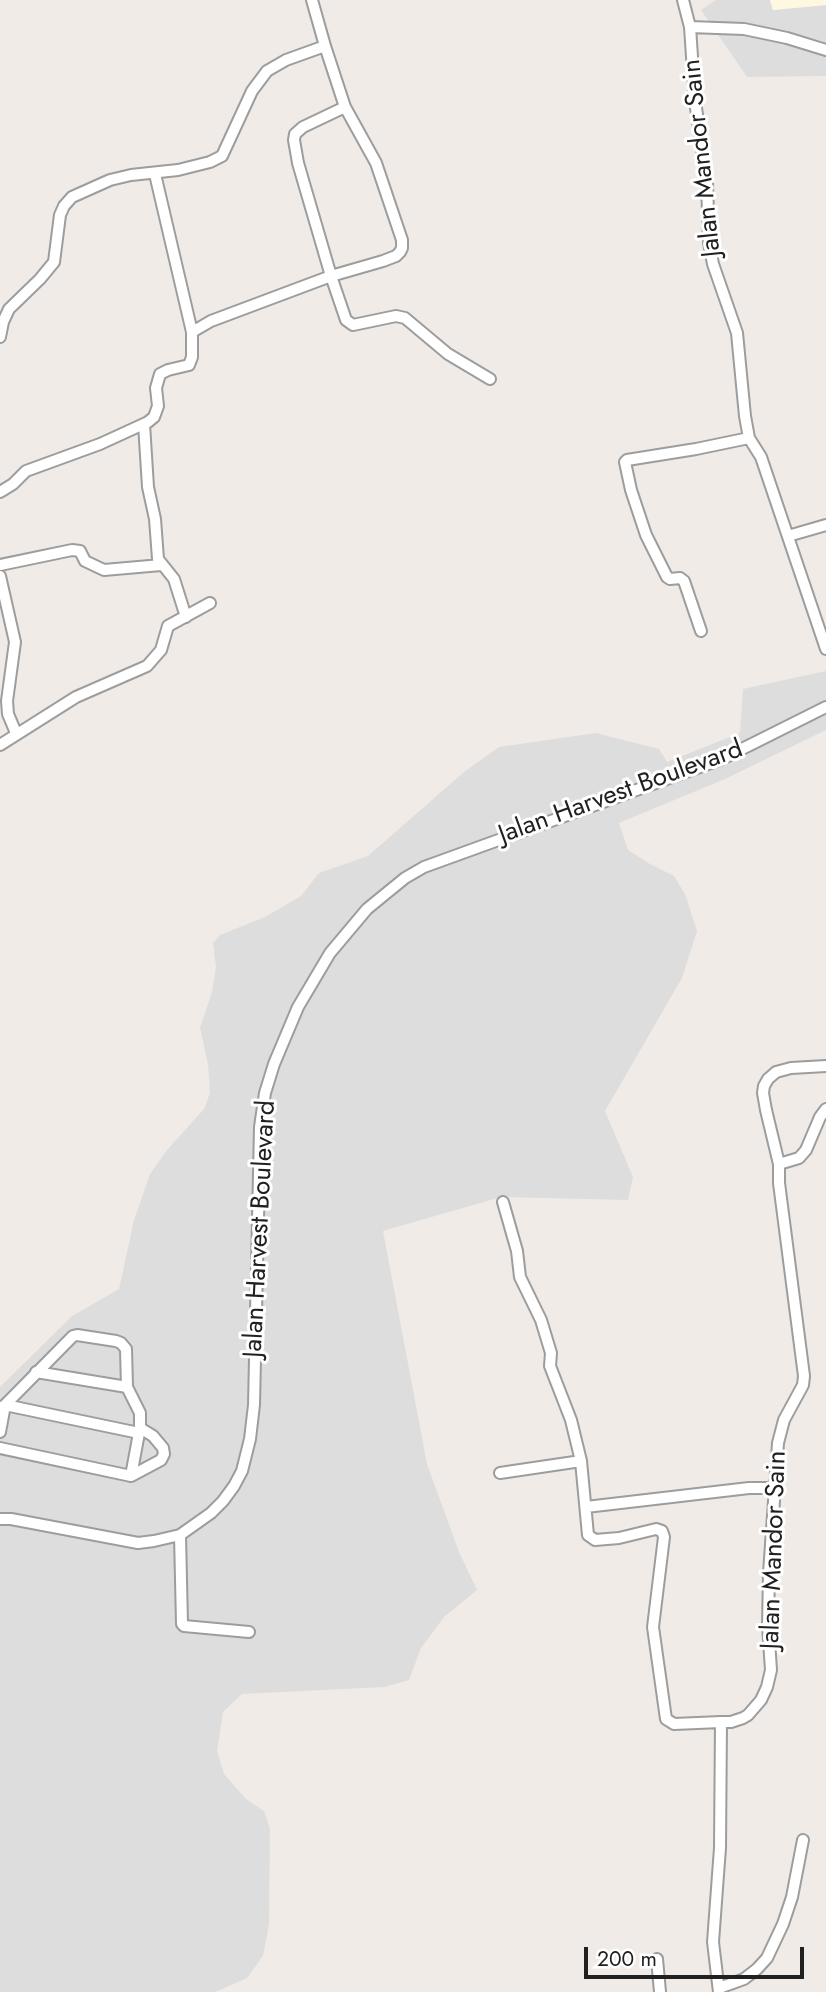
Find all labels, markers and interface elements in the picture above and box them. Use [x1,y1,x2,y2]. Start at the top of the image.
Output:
street label: Jalan Mandor Sain [677,58,729,258]
street label: Jalan Harvest Boulevard [495,734,747,852]
street label: Jalan Harvest Boulevard [239,1100,283,1358]
street label: Jalan Mandor Sain [756,1450,794,1650]
scale bar [588,1932,808,1976]
text: 200 m [597,1944,657,1974]

